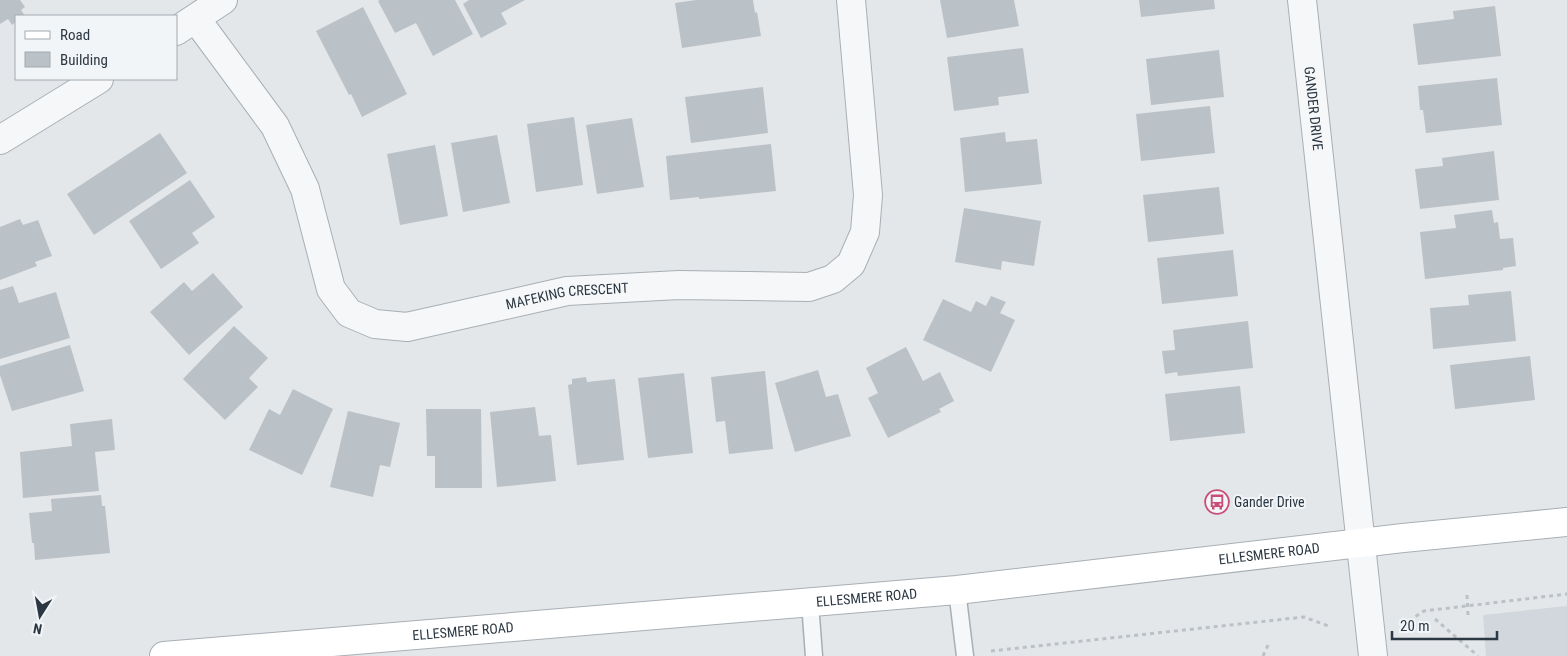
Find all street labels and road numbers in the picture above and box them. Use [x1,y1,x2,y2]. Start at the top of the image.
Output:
street label: GANDER DRIVE [1301,66,1326,151]
street label: MAFEKING CRESCENT [504,280,629,313]
street label: ELLESMERE ROAD [1218,540,1320,567]
street label: ELLESMERE ROAD [815,585,918,610]
street label: ELLESMERE ROAD [412,619,514,643]

